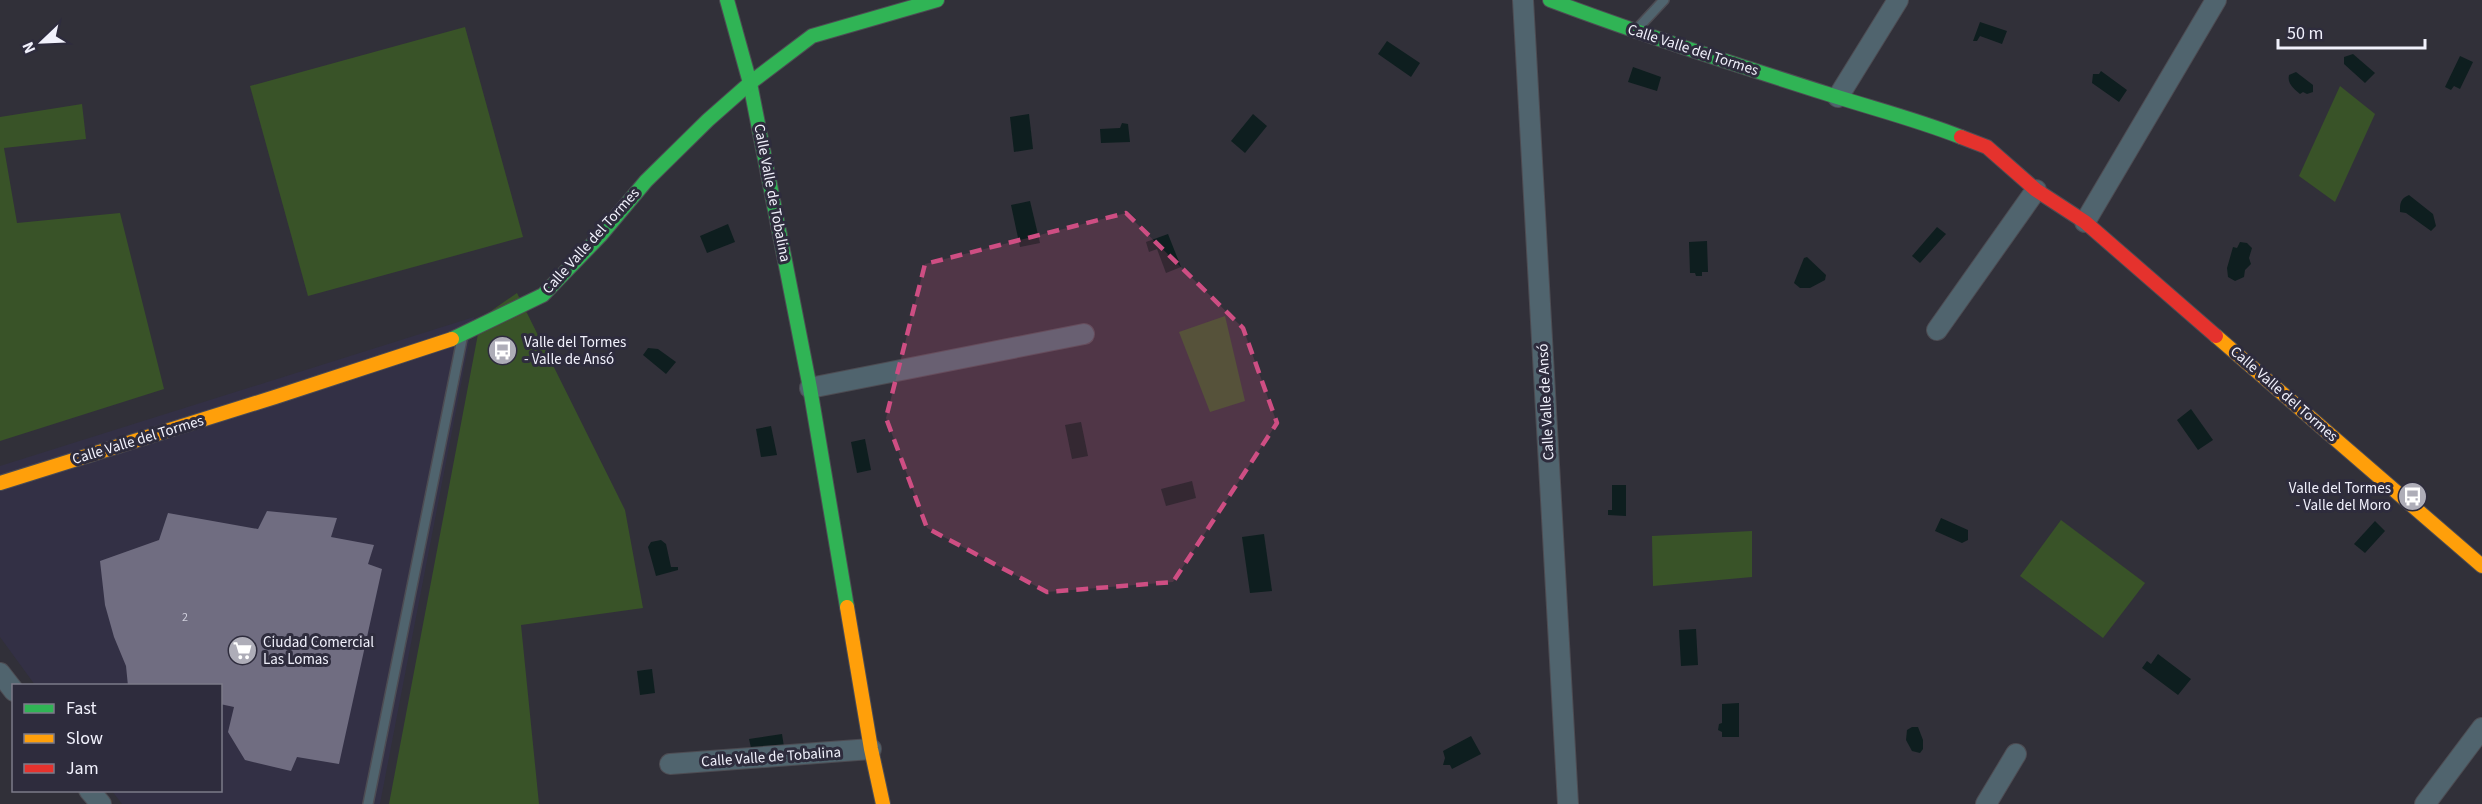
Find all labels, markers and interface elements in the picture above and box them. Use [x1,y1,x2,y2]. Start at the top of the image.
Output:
north arrow [12,12,72,72]
scale bar [2278,12,2425,50]
street label: Calle Valle del Tormes [1625,19,1761,81]
text: 50 m [2287,21,2323,46]
text: N [17,38,41,57]
street label: Calle Valle de Tobalina [748,122,796,264]
street label: Calle Valle del Tormes [538,183,644,299]
place label: Valle del Tormes - Valle de Ansó [524,332,626,370]
bus stop icon: Valle del Tormes - Valle de Ansó [487,335,519,367]
street label: Calle Valle del Tormes [2226,341,2342,447]
street label: Calle Valle de Ansó [1532,343,1560,461]
street label: Calle Valle del Tormes [70,410,206,470]
place label: Valle del Tormes - Valle del Moro [2289,478,2391,516]
bus stop icon: Valle del Tormes - Valle del Moro [2396,481,2428,513]
house number: 2 [182,609,188,626]
place label: Ciudad Comercial Las Lomas [263,632,374,670]
supermarket icon: Ciudad Comercial Las Lomas [226,635,258,667]
legend [12,684,222,792]
text: Fast [66,696,97,721]
text: Slow [66,726,103,751]
street label: Calle Valle de Tobalina [700,742,842,772]
text: Jam [66,756,99,781]

